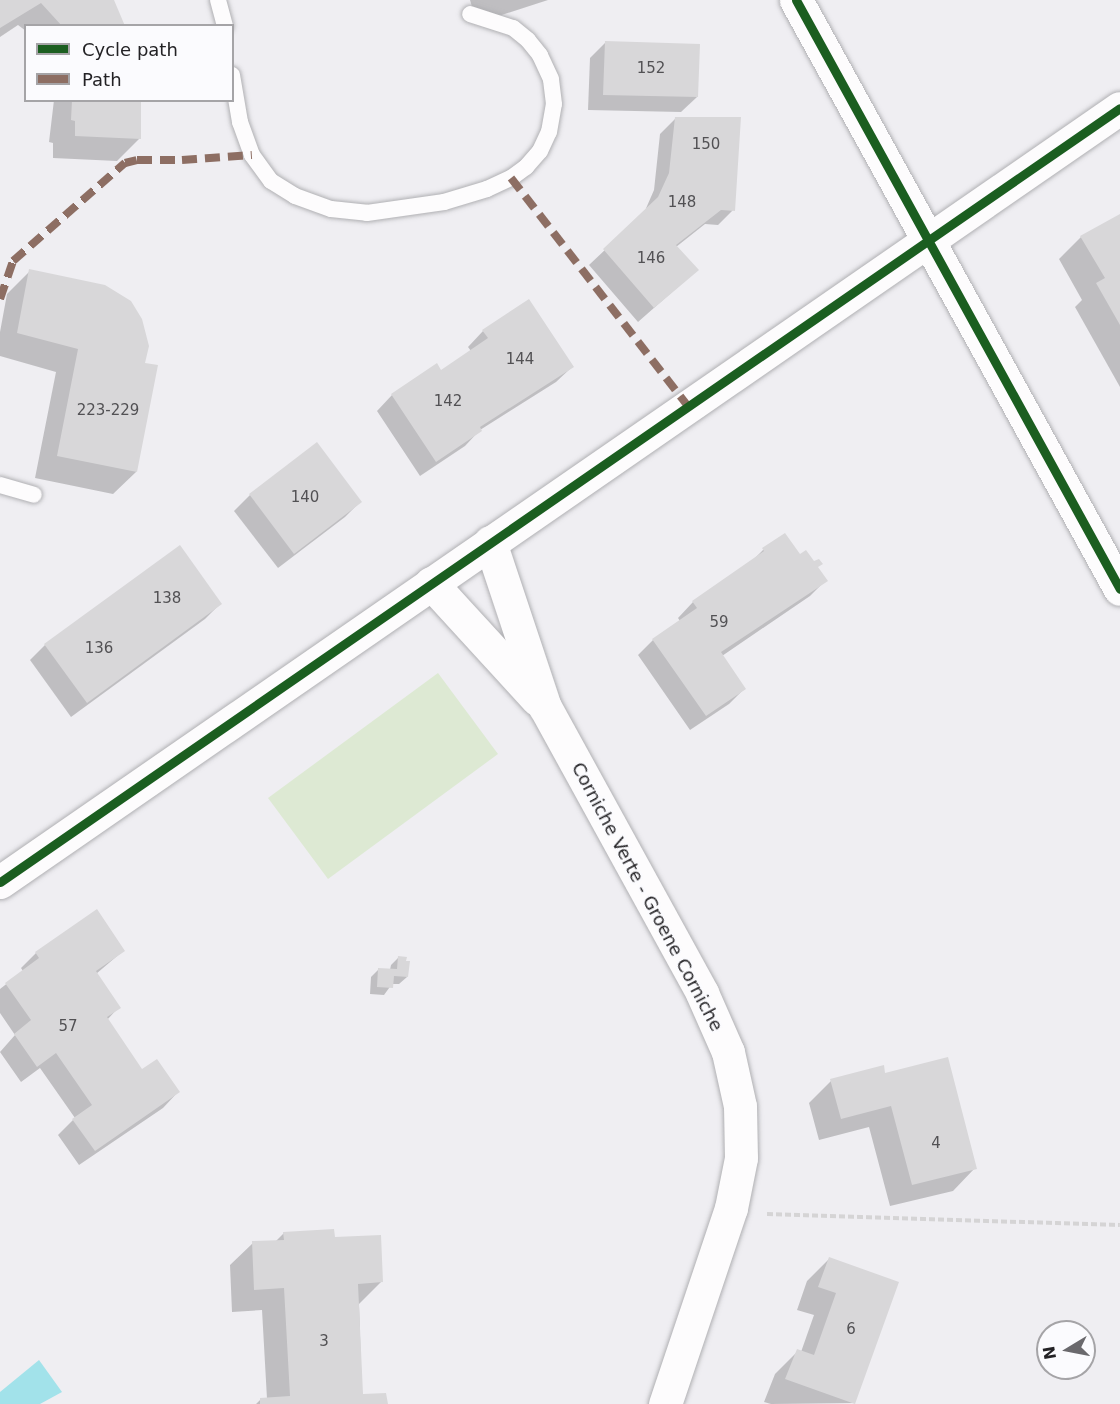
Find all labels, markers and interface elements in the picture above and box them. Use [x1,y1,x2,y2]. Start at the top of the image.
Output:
legend [24,24,234,102]
text: Cycle path [82,39,178,60]
house number: 152 [637,60,665,78]
text: Path [82,69,122,90]
house number: 150 [692,136,720,154]
house number: 148 [668,194,696,212]
house number: 146 [637,250,665,268]
house number: 144 [506,351,534,369]
house number: 142 [434,393,462,411]
house number: 223-229 [77,402,139,420]
house number: 140 [291,489,319,507]
house number: 138 [153,590,181,608]
house number: 59 [709,614,729,632]
house number: 136 [85,640,113,658]
street label: Corniche Verte - Groene Corniche [567,759,727,1035]
house number: 57 [58,1018,78,1036]
house number: 4 [931,1135,941,1153]
north arrow [1036,1320,1096,1380]
house number: 6 [846,1321,856,1339]
house number: 3 [319,1333,329,1351]
text: N [1039,1345,1060,1361]

